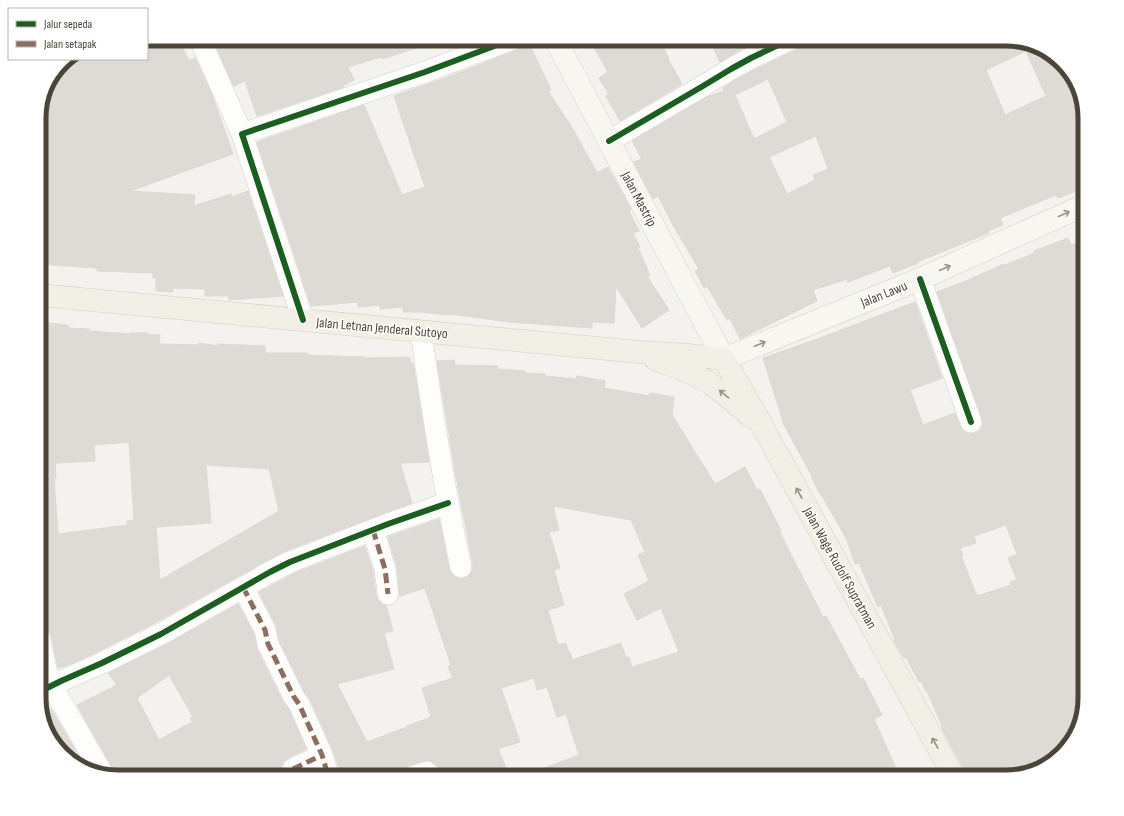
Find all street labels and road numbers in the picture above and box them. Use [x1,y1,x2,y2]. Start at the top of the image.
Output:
street label: Jalan Mastrip [617,168,661,230]
street label: Jalan Lawu [857,277,910,311]
street label: Jalan Letnan Jenderal Sutoyo [315,314,449,342]
street label: Jalan Wage Rudolf Supratman [799,503,880,632]

